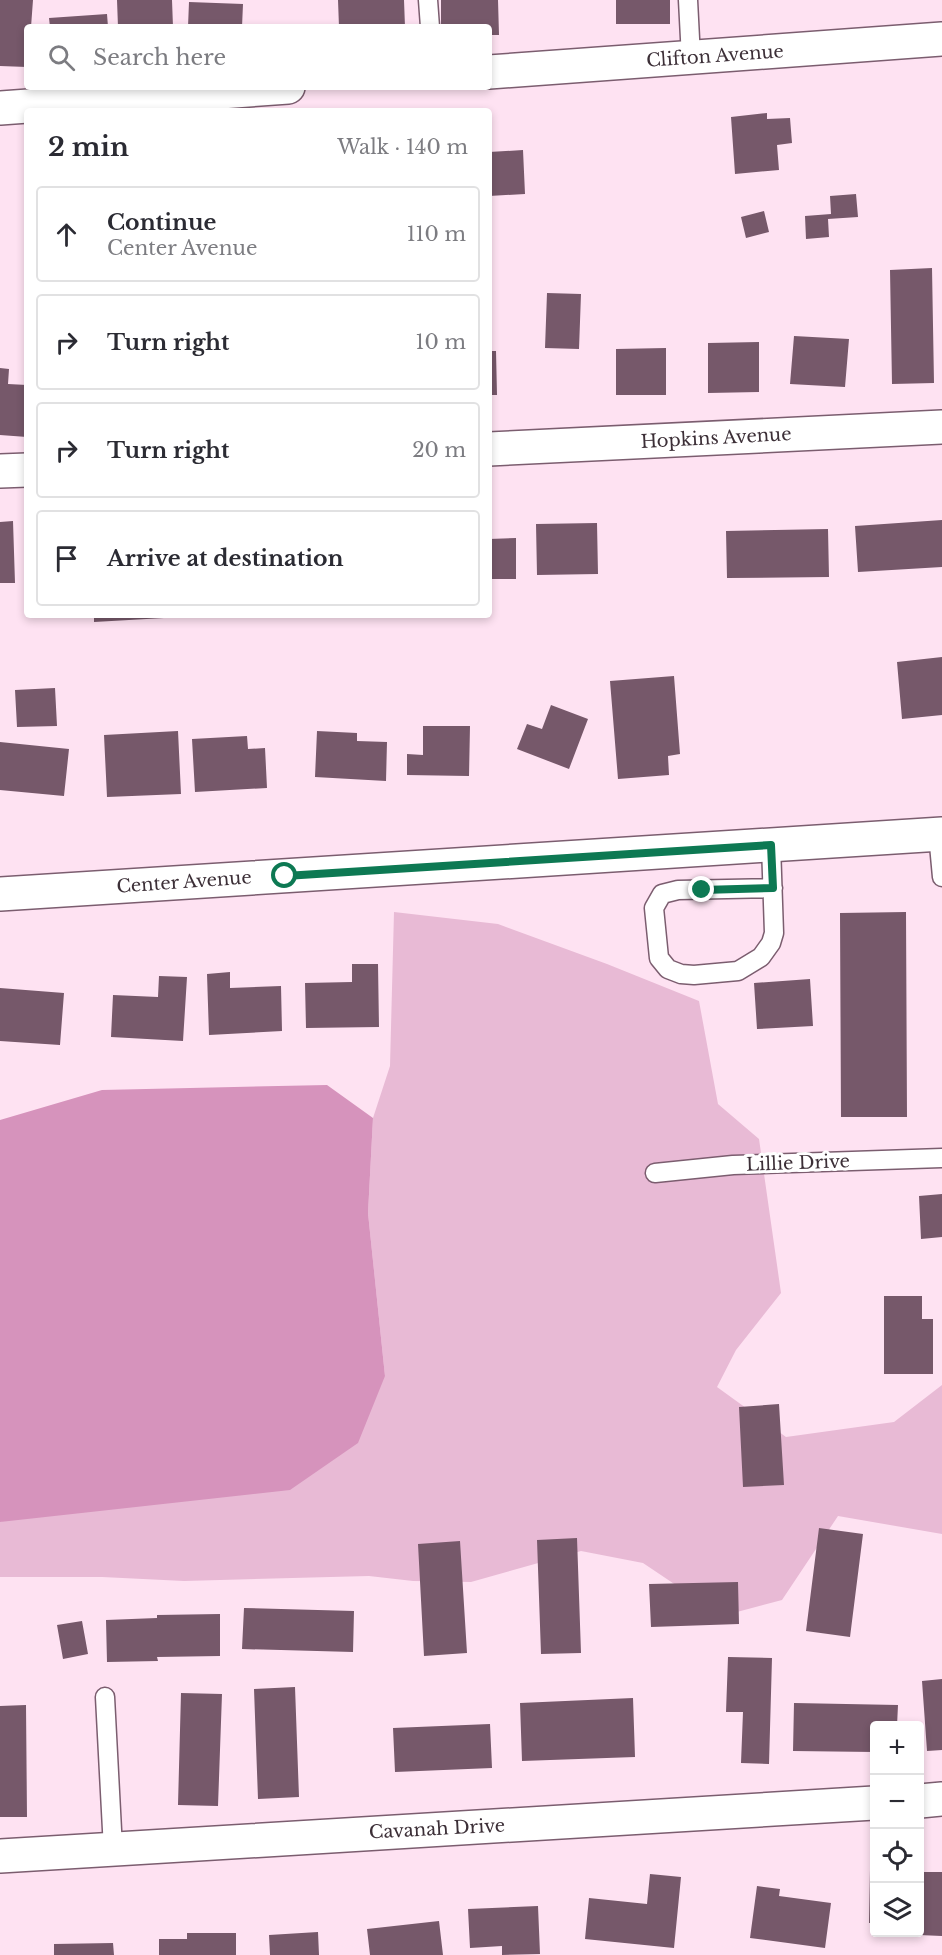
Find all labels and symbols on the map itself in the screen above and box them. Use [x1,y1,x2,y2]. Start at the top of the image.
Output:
street label: Clifton Avenue [645,40,785,72]
street label: Hopkins Avenue [640,423,792,453]
route start [271,862,297,888]
street label: Center Avenue [116,866,252,898]
route end [688,876,714,902]
street label: Lillie Drive [746,1150,850,1176]
street label: Cavanah Drive [368,1814,506,1844]

